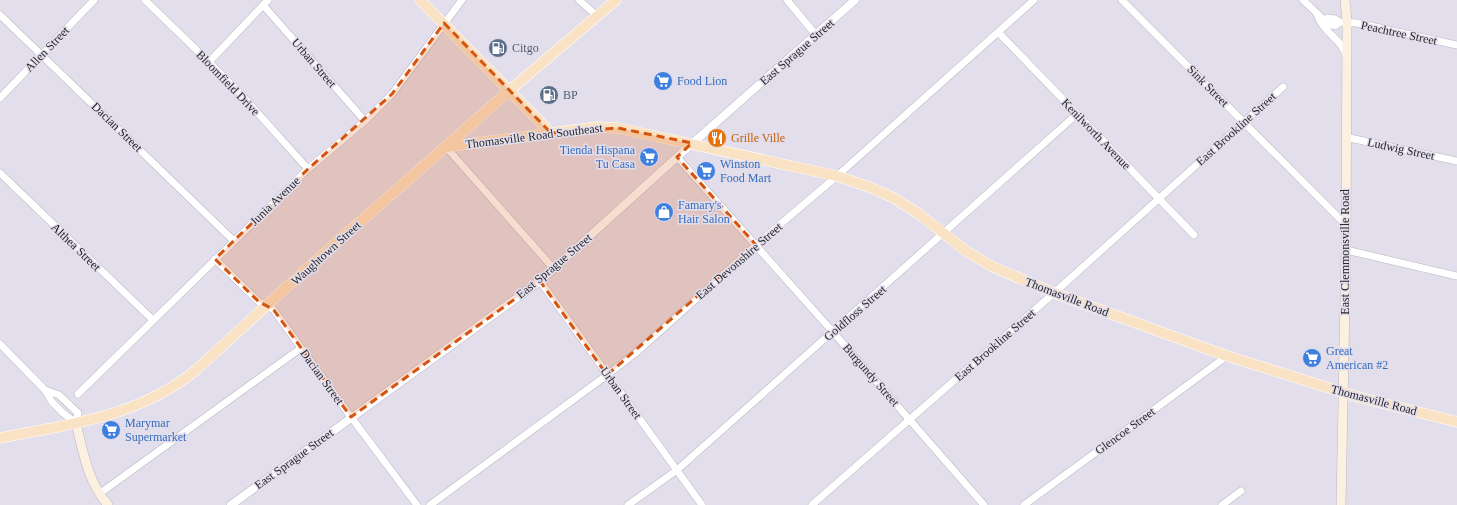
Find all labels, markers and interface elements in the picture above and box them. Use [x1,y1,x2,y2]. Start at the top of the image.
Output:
street label: East Sprague Street [757,15,838,88]
street label: Peachtree Street [1360,18,1439,48]
street label: Allen Street [22,23,73,75]
street label: Urban Street [289,35,340,91]
fuel station icon: Citgo [487,37,509,59]
place label: Citgo [512,41,539,55]
street label: Bloomfield Drive [193,48,263,118]
street label: Sink Street [1184,62,1232,110]
supermarket icon: Food Lion [652,70,674,92]
place label: Food Lion [677,74,727,88]
fuel station icon: BP [538,84,560,106]
place label: BP [563,88,578,102]
street label: East Brookline Street [1193,89,1279,169]
street label: Kenilworth Avenue [1059,96,1133,172]
street label: Dacian Street [89,99,146,155]
street label: Thomasville Road Southeast [465,121,604,151]
restaurant icon: Grille Ville [706,127,728,149]
place label: Grille Ville [731,131,785,145]
street label: Ludwig Street [1366,135,1437,163]
place label: Tienda Hispana Tu Casa [560,143,636,171]
supermarket icon: Tienda Hispana Tu Casa [638,146,660,168]
place label: Winston Food Mart [720,157,772,185]
supermarket icon: Winston Food Mart [695,160,717,182]
street label: Junia Avenue [247,174,303,228]
street label: East Clemmonsville Road [1338,189,1352,315]
place label: Famary's Hair Salon [678,198,730,226]
shop icon: Famary's Hair Salon [653,201,675,223]
street label: Waughtown Street [288,218,364,288]
street label: East Devonshire Street [693,219,786,302]
street label: Althea Street [48,220,104,274]
street label: East Sprague Street [514,230,595,302]
street label: Thomasville Road [1023,275,1111,319]
street label: Goldfloss Street [821,282,889,344]
street label: East Brookline Street [952,306,1039,384]
street label: Burgundy Street [840,341,903,410]
place label: Great American #2 [1326,344,1388,372]
street label: Dacian Street [297,347,347,408]
supermarket icon: Great American #2 [1301,347,1323,369]
street label: Urban Street [597,364,645,422]
street label: Thomasville Road [1330,382,1418,418]
street label: Glencoe Street [1092,404,1158,458]
place label: Marymar Supermarket [125,416,187,444]
supermarket icon: Marymar Supermarket [100,419,122,441]
street label: East Sprague Street [252,425,337,492]

